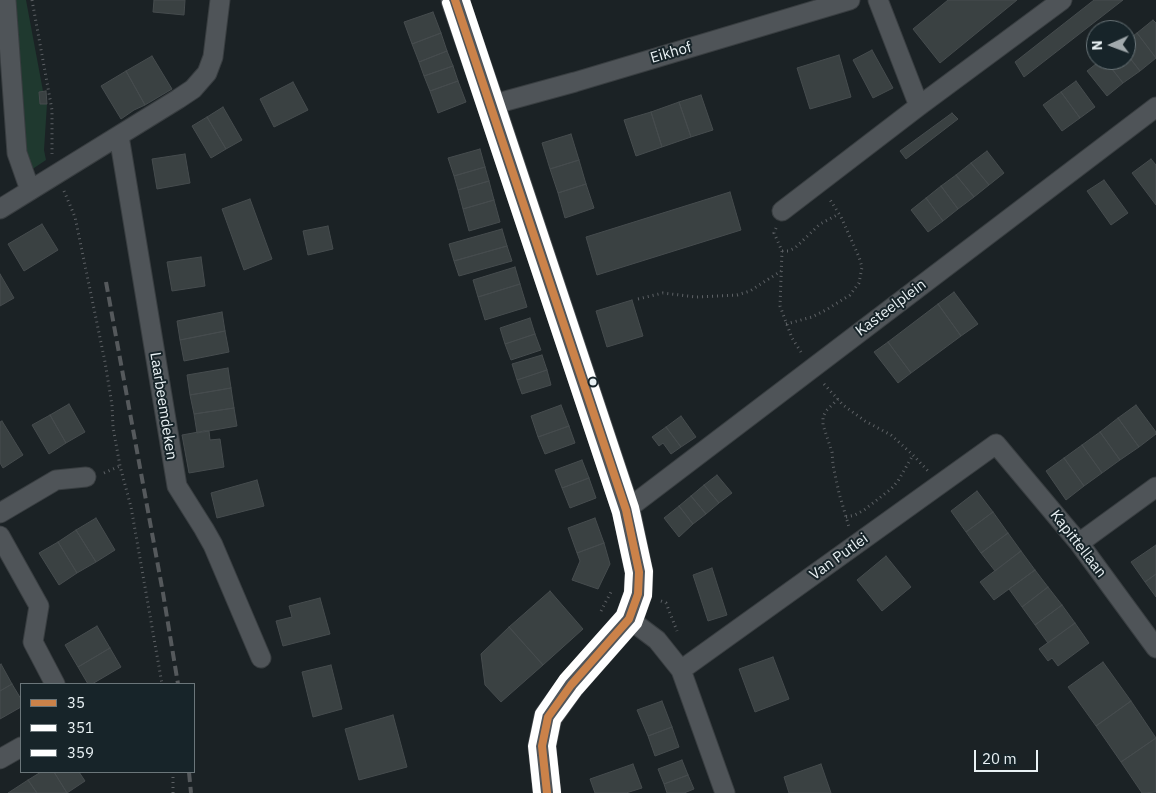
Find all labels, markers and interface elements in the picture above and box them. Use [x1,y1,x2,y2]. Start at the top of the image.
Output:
north arrow [1086,20,1136,70]
street label: Eikhof [648,39,694,67]
text: N [1088,40,1106,51]
street label: Kasteelplein [852,276,930,340]
street label: Laarbeemdeken [146,351,180,461]
unlabelled marker [588,377,598,387]
street label: Kapittellaan [1046,507,1110,581]
street label: Van Putlei [806,530,872,584]
legend [20,683,195,773]
text: 35 [67,693,85,712]
text: 351 [67,718,94,737]
scale bar [976,740,1040,772]
text: 359 [67,743,94,762]
text: 20 m [982,749,1017,768]

